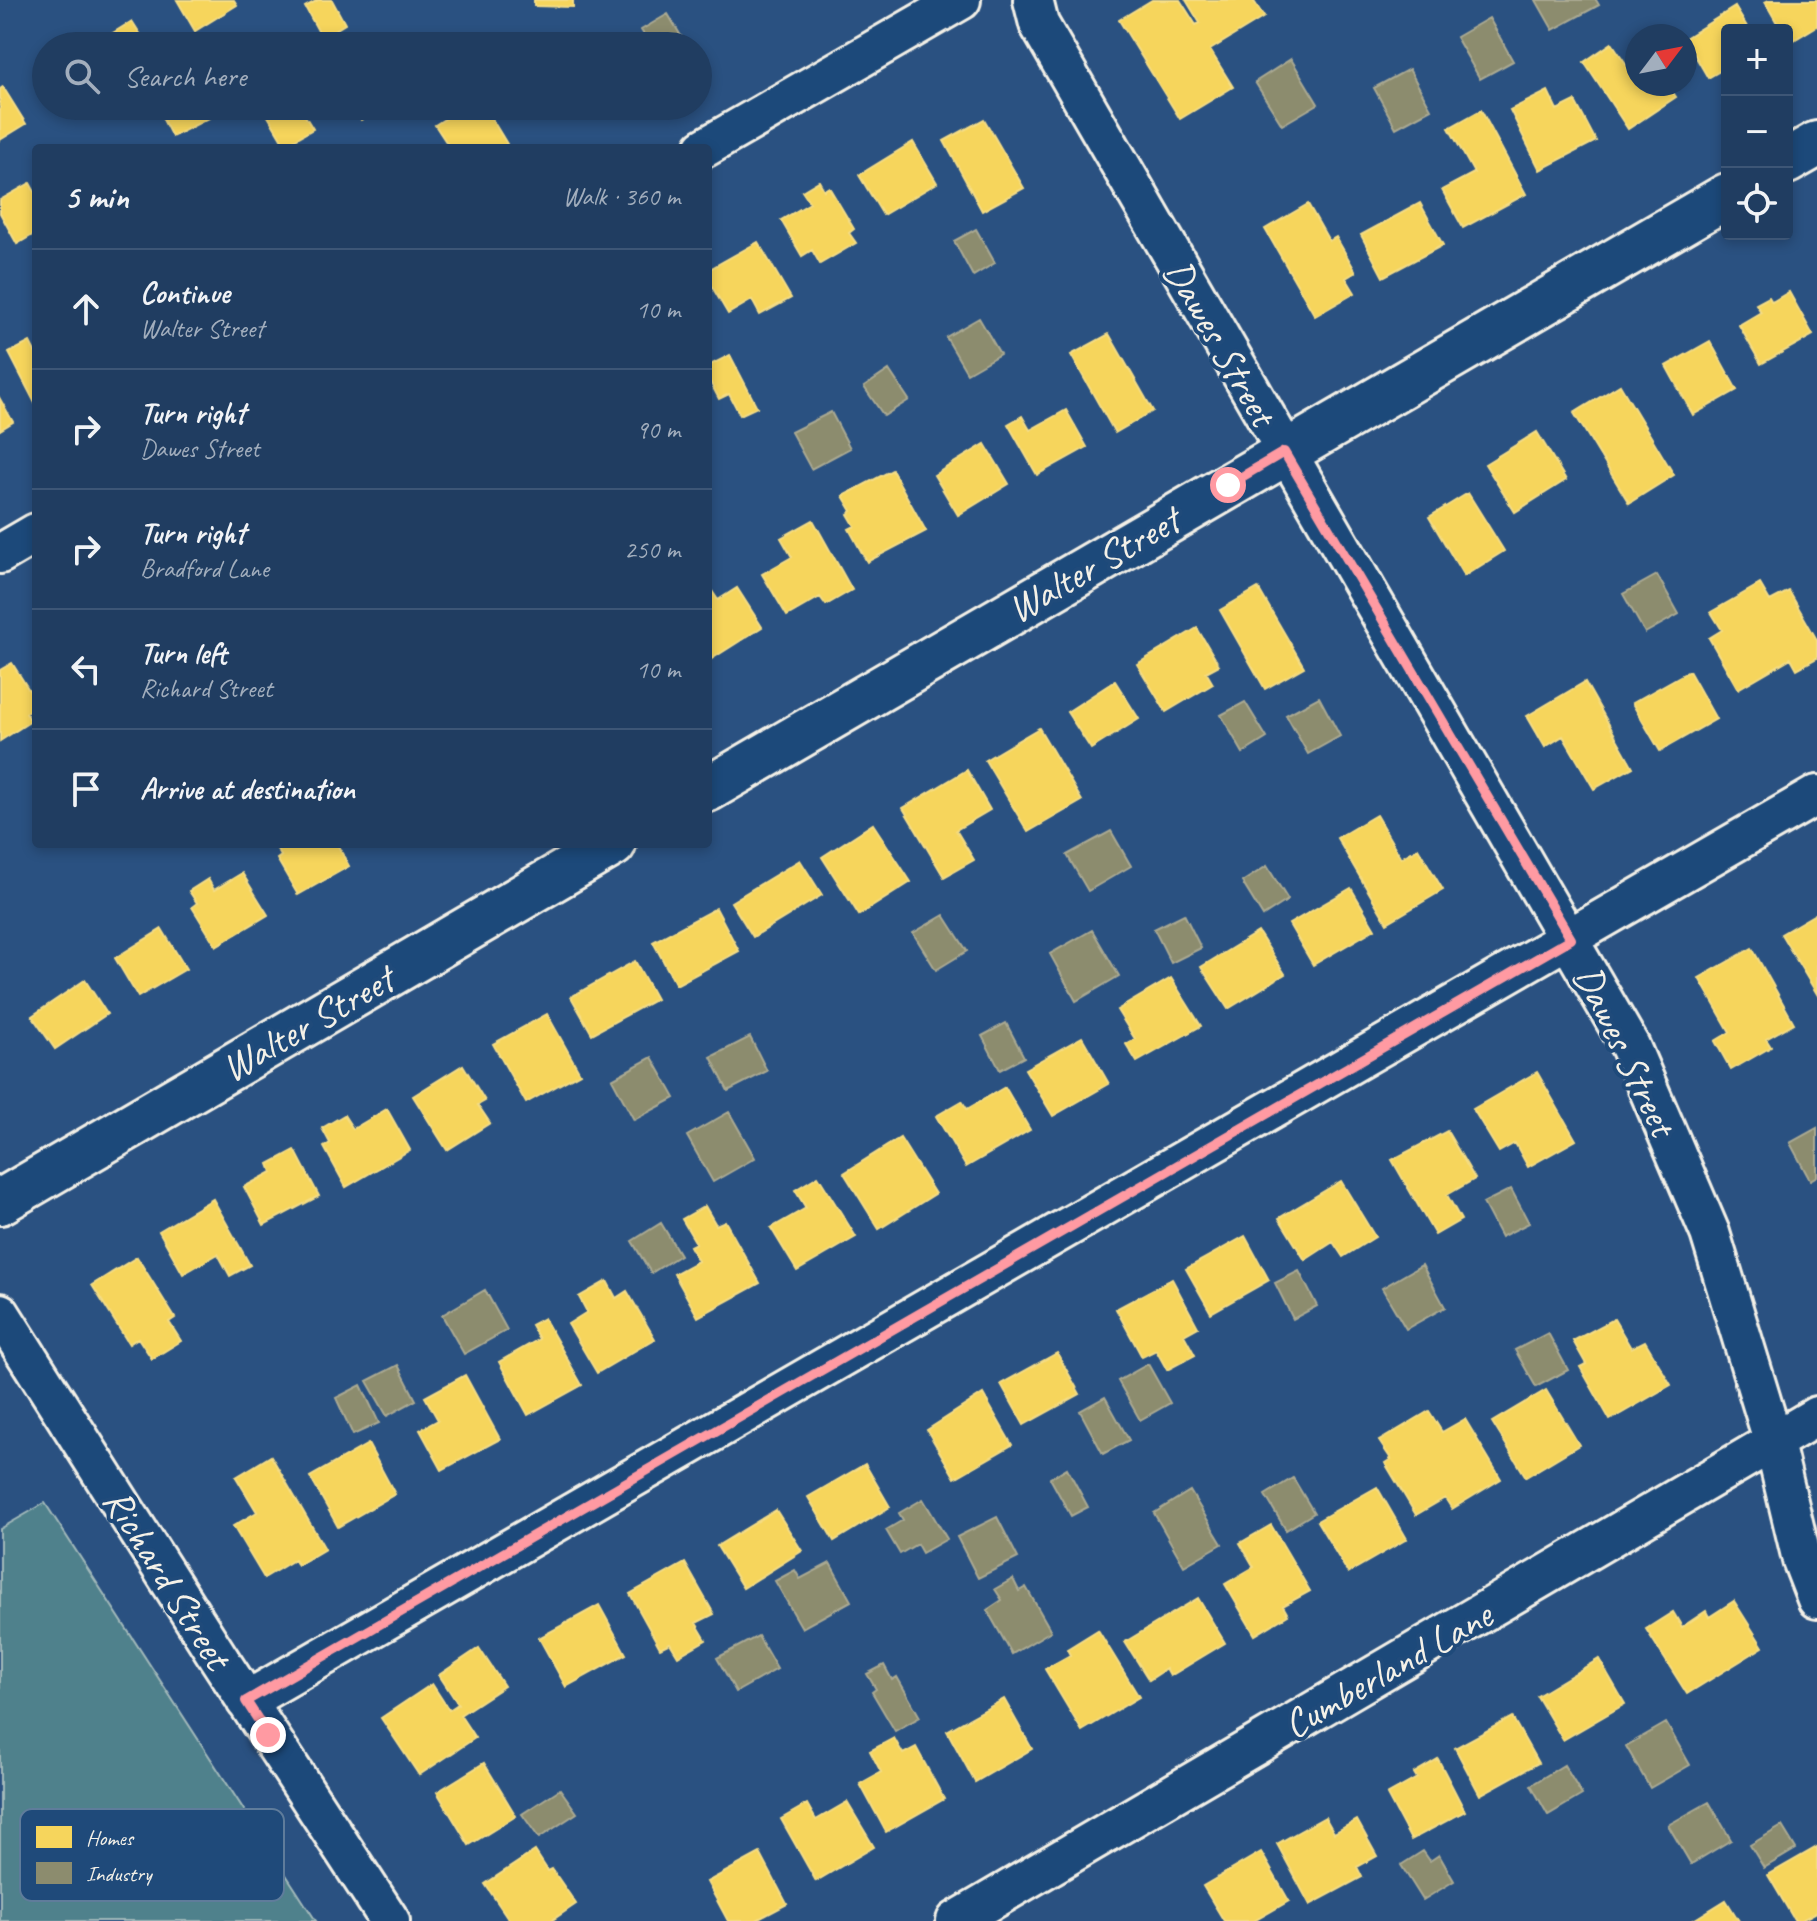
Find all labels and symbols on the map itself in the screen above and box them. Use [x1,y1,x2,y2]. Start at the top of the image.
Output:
north arrow [1625,24,1697,96]
street label: Dawes Street [1153,251,1290,438]
route start [1210,467,1246,503]
street label: Walter Street [999,493,1193,634]
street label: Walter Street [213,952,407,1093]
street label: Dawes Street [1562,957,1689,1147]
street label: Richard Street [92,1479,244,1681]
street label: Cumberland Lane [1274,1589,1503,1750]
route end [250,1717,286,1753]
legend [20,1809,284,1901]
text: Homes [86,1824,135,1852]
text: Industry [86,1860,154,1888]

